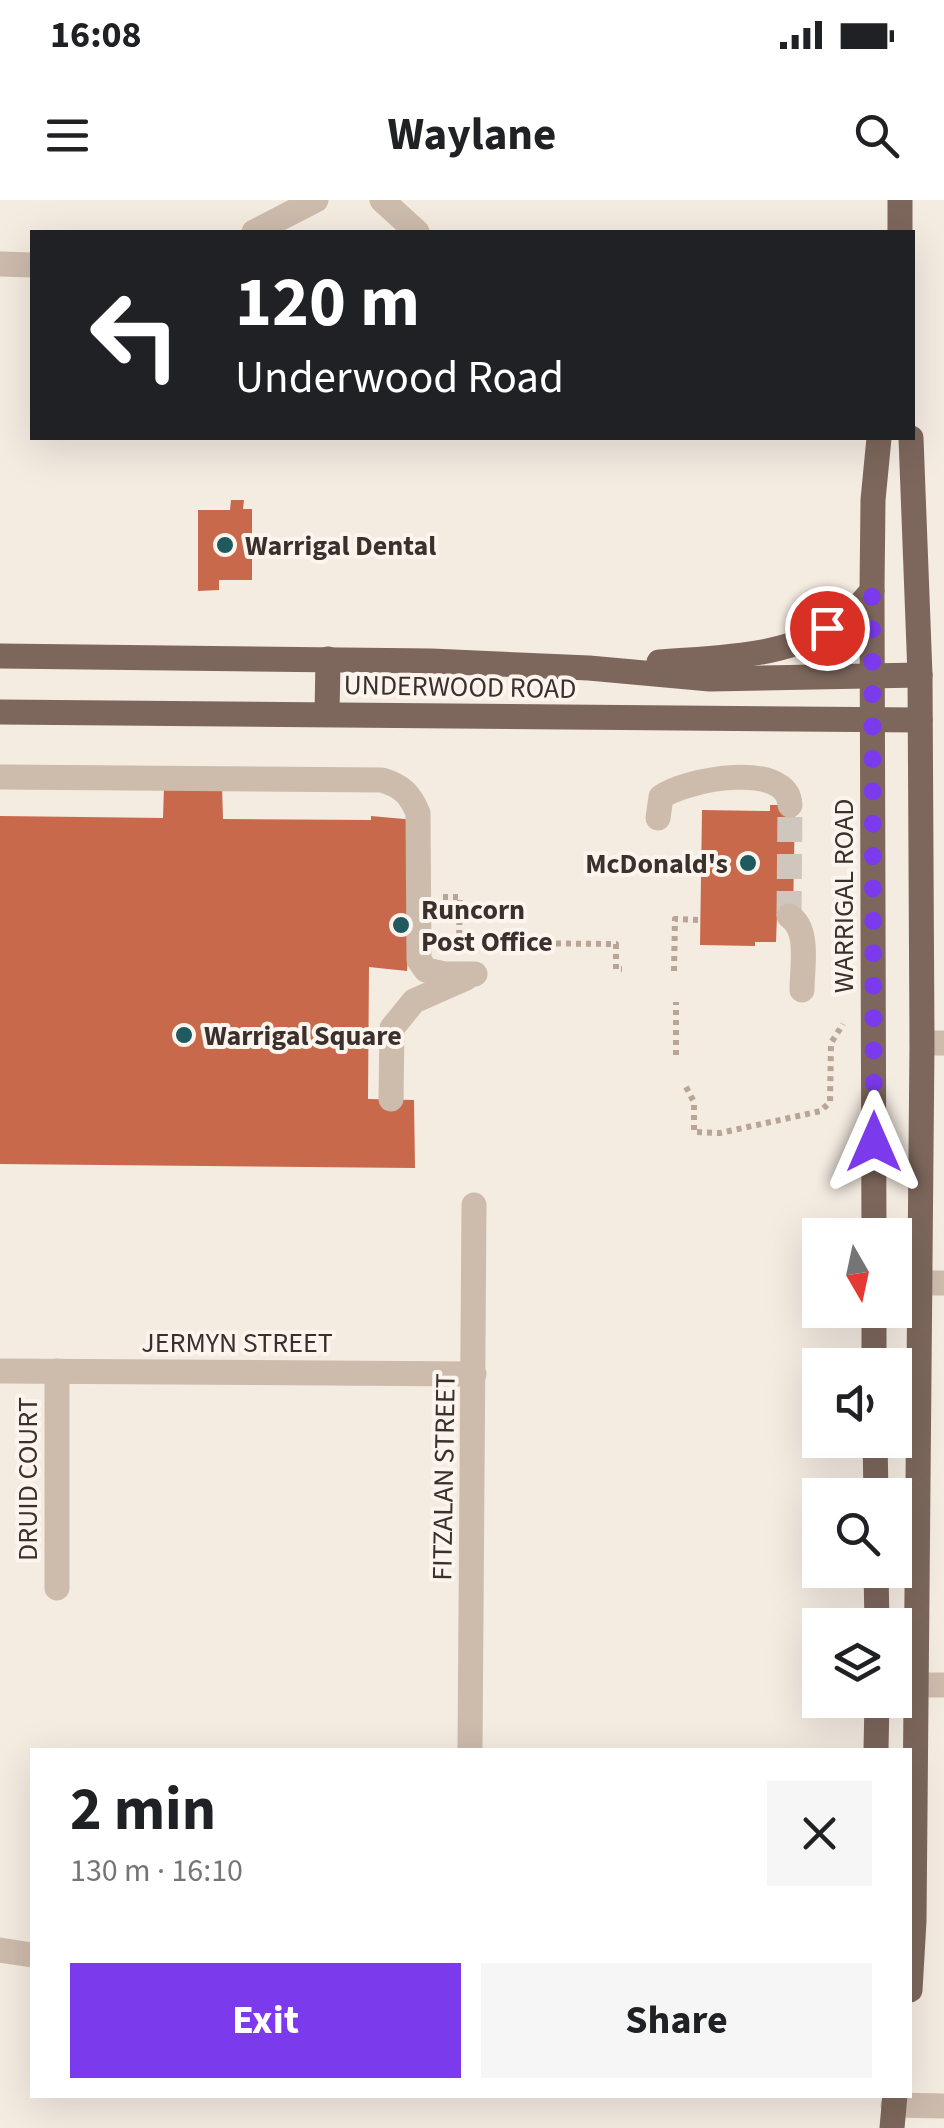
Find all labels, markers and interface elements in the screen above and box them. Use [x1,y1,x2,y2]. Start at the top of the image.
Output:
text: 16:08 [50,8,142,62]
text: Waylane [388,103,556,167]
icon: menu [40,108,95,163]
icon: search [849,108,904,163]
text: 120 m [235,253,420,353]
icon: left [70,270,200,400]
text: Underwood Road [235,346,564,410]
place label: Warrigal Dental [245,526,436,566]
marker: Warrigal Dental [214,534,236,556]
pin [785,586,870,671]
icon: arrive [800,601,855,656]
street label: UNDERWOOD ROAD [343,665,577,709]
street label: WARRIGAL ROAD [824,799,864,993]
place label: McDonald's [585,844,728,884]
marker: McDonald's [737,852,759,874]
place label: Runcorn Post Office [421,890,553,962]
marker: Runcorn Post Office [390,914,412,936]
place label: Warrigal Square [204,1016,402,1056]
marker: Warrigal Square [173,1024,195,1046]
position arrow [822,1090,926,1194]
north arrow [802,1218,912,1328]
map controls [802,1218,912,1718]
street label: JERMYN STREET [141,1323,333,1363]
button: sound [802,1348,912,1458]
street label: FITZALAN STREET [422,1373,466,1581]
street label: DRUID COURT [8,1397,48,1561]
button: search [802,1478,912,1588]
button: layers [802,1608,912,1718]
text: 2 min [70,1768,216,1853]
button: close [767,1781,872,1886]
text: 130 m · 16:10 [70,1848,243,1894]
button: Exit [70,1963,461,2078]
button: Share [481,1963,872,2078]

